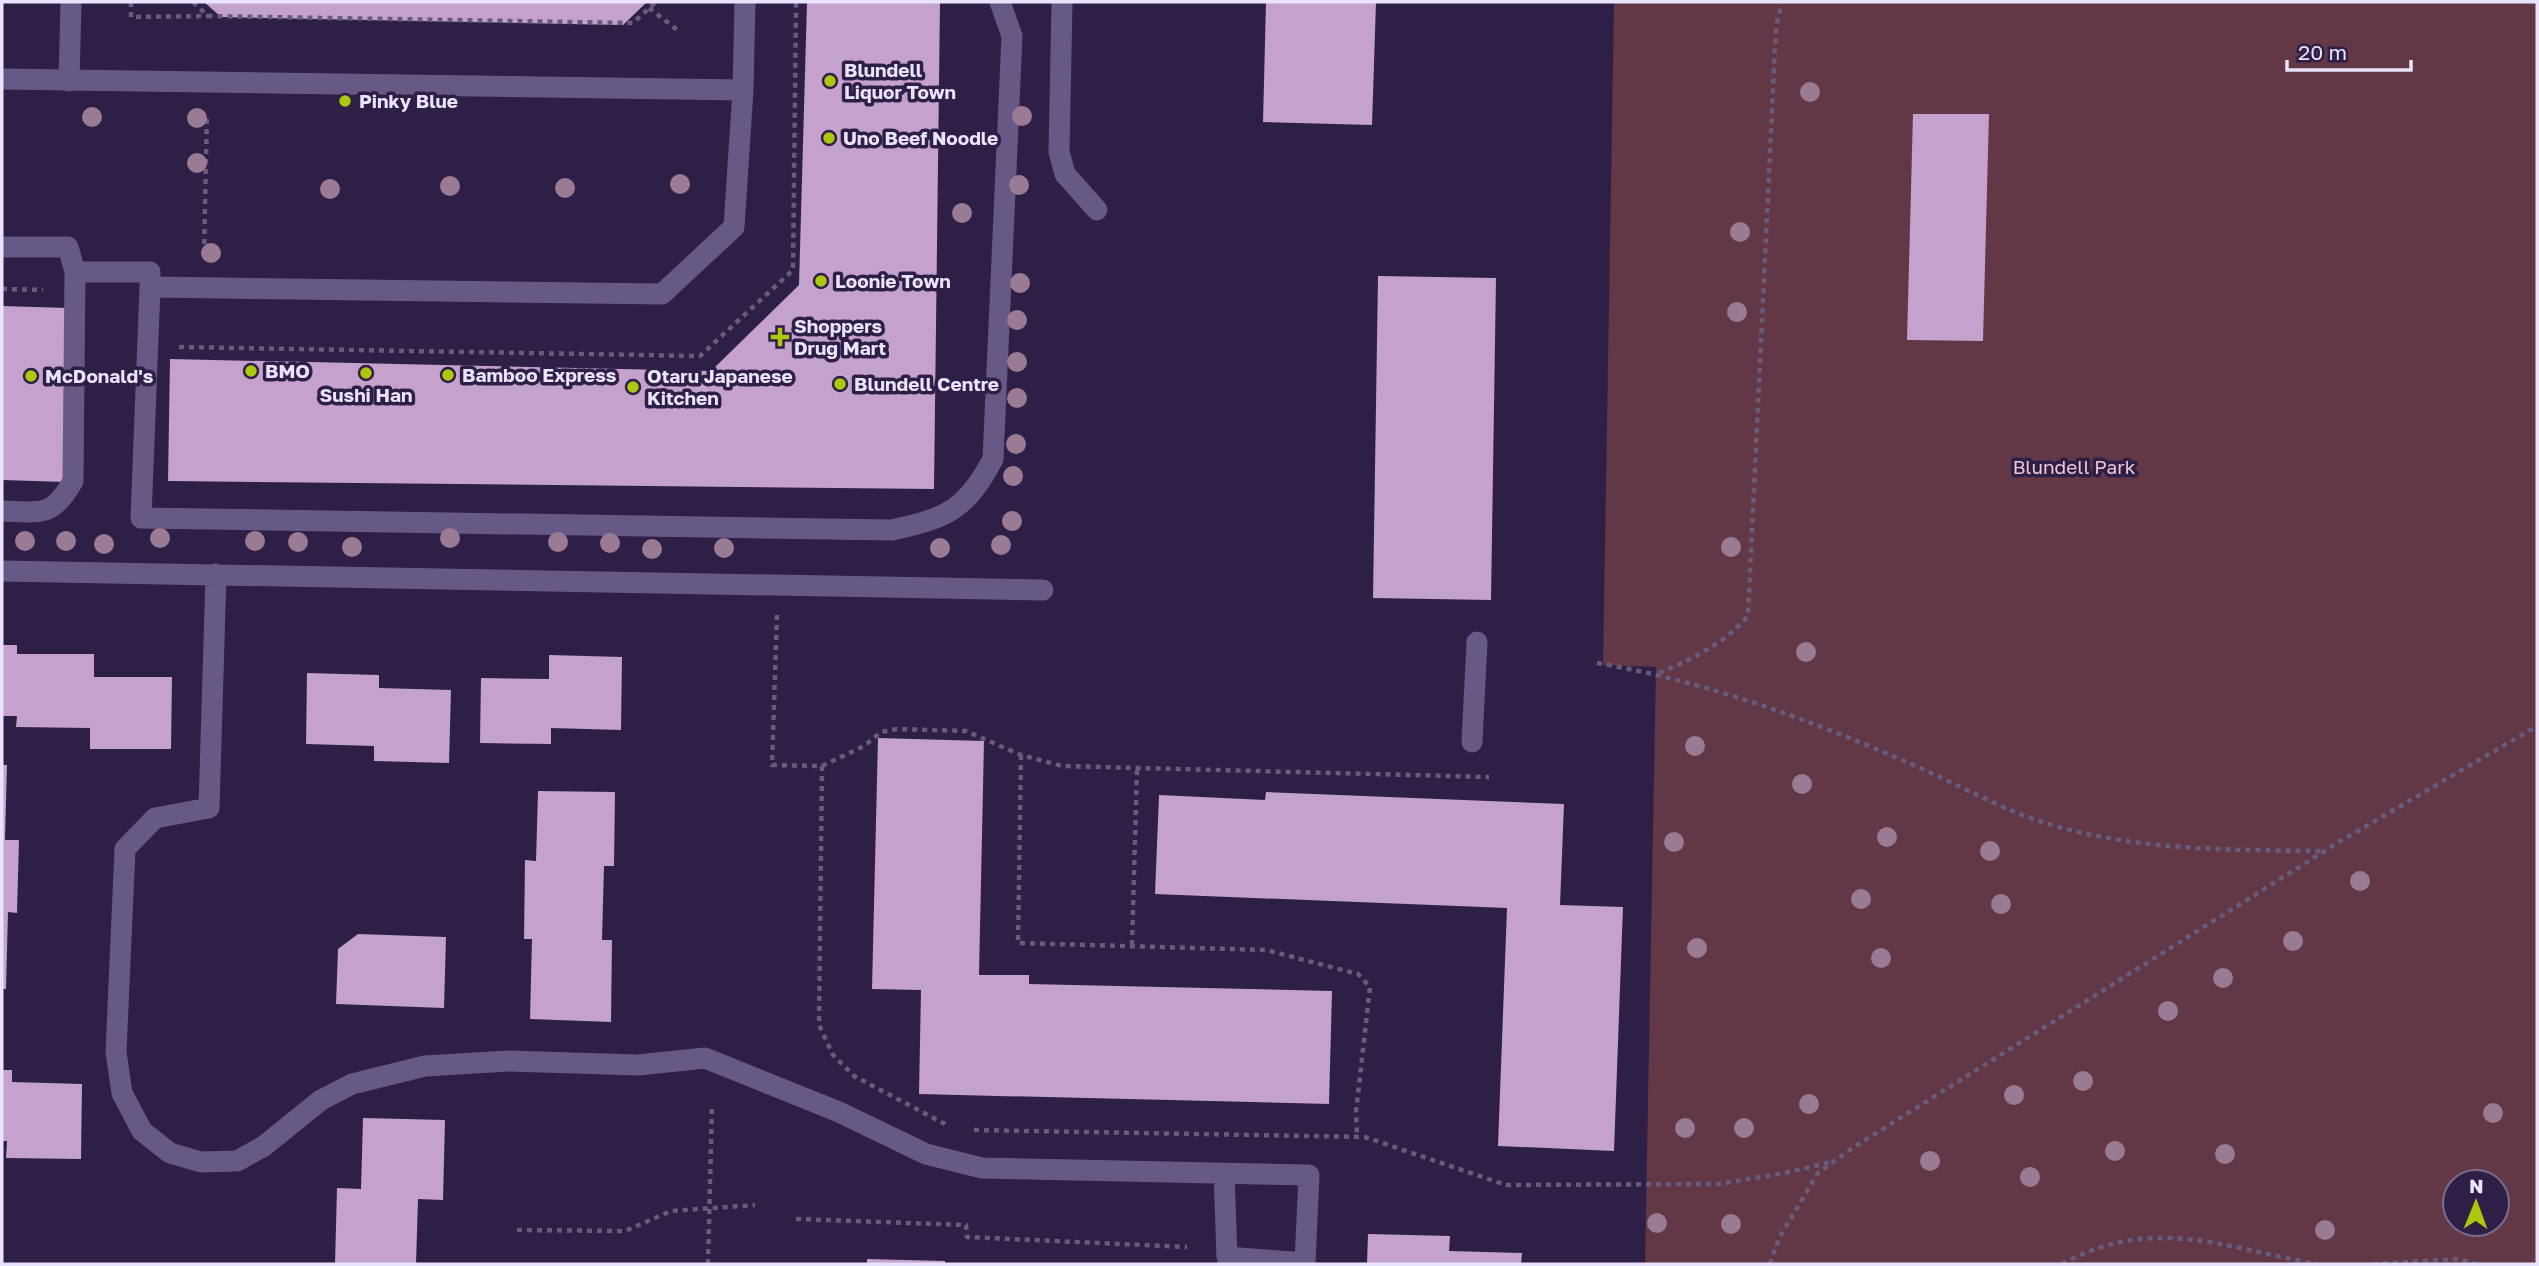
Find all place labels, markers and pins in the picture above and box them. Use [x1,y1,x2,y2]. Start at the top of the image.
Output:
place label: Blundell Liquor Town [844,58,956,103]
marker: Blundell Liquor Town [822,73,838,89]
place label: Pinky Blue [359,89,458,112]
marker: Pinky Blue [337,93,353,109]
place label: Uno Beef Noodle [843,126,998,149]
marker: Uno Beef Noodle [821,130,837,146]
place label: Loonie Town [835,269,951,292]
marker: Loonie Town [813,273,829,289]
place label: Shoppers Drug Mart [794,314,886,359]
marker: Shoppers Drug Mart [772,329,788,345]
place label: BMO [265,359,310,382]
marker: BMO [243,363,259,379]
place label: Bamboo Express [462,363,617,386]
place label: McDonald's [45,364,154,387]
place label: Otaru Japanese Kitchen [647,364,793,409]
marker: Sushi Han [358,365,374,381]
marker: Bamboo Express [440,367,456,383]
marker: McDonald's [23,368,39,384]
place label: Blundell Centre [854,372,999,395]
marker: Blundell Centre [832,376,848,392]
marker: Otaru Japanese Kitchen [625,379,641,395]
place label: Sushi Han [319,383,413,406]

